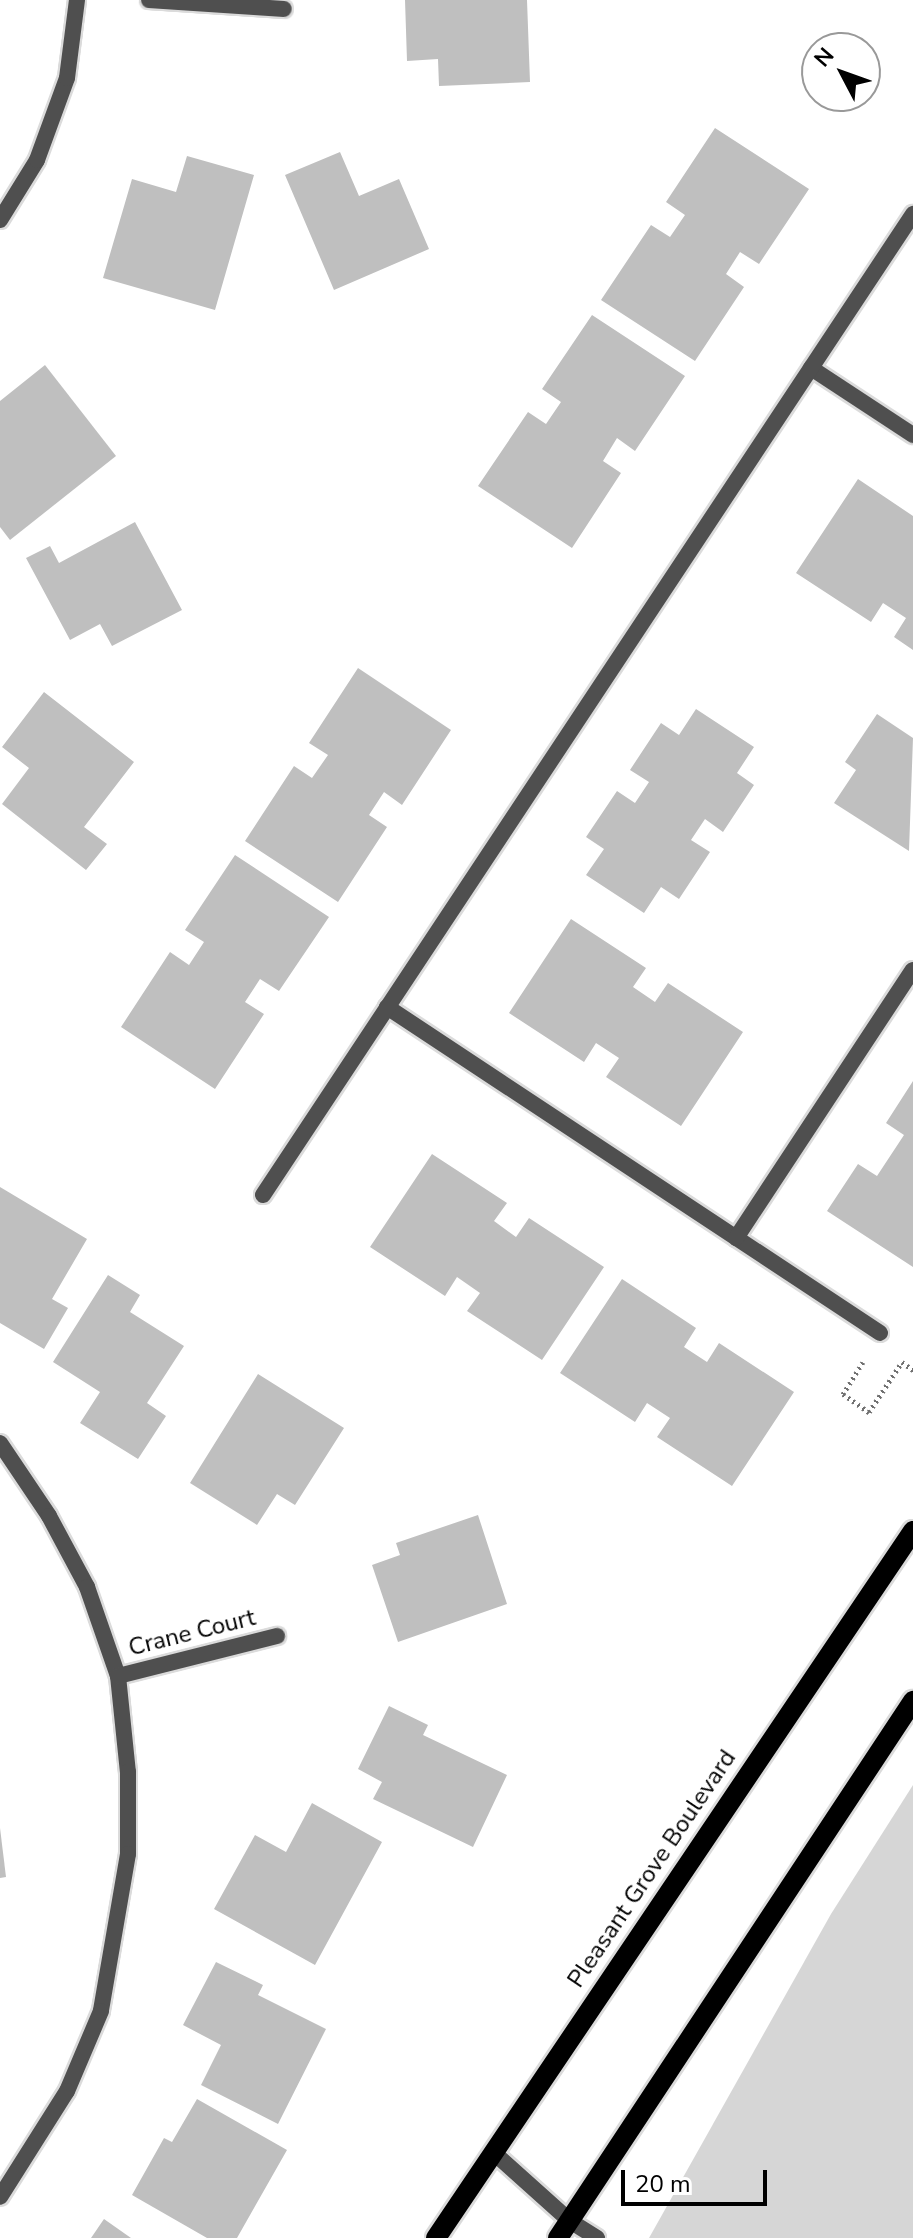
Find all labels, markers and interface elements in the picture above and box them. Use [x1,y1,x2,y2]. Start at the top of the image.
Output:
north arrow [801,32,881,112]
text: N [808,42,841,74]
street label: Crane Court [126,1603,258,1663]
street label: Pleasant Grove Boulevard [562,1745,742,1993]
scale bar [625,2154,771,2204]
text: 20 m [635,2168,691,2200]

